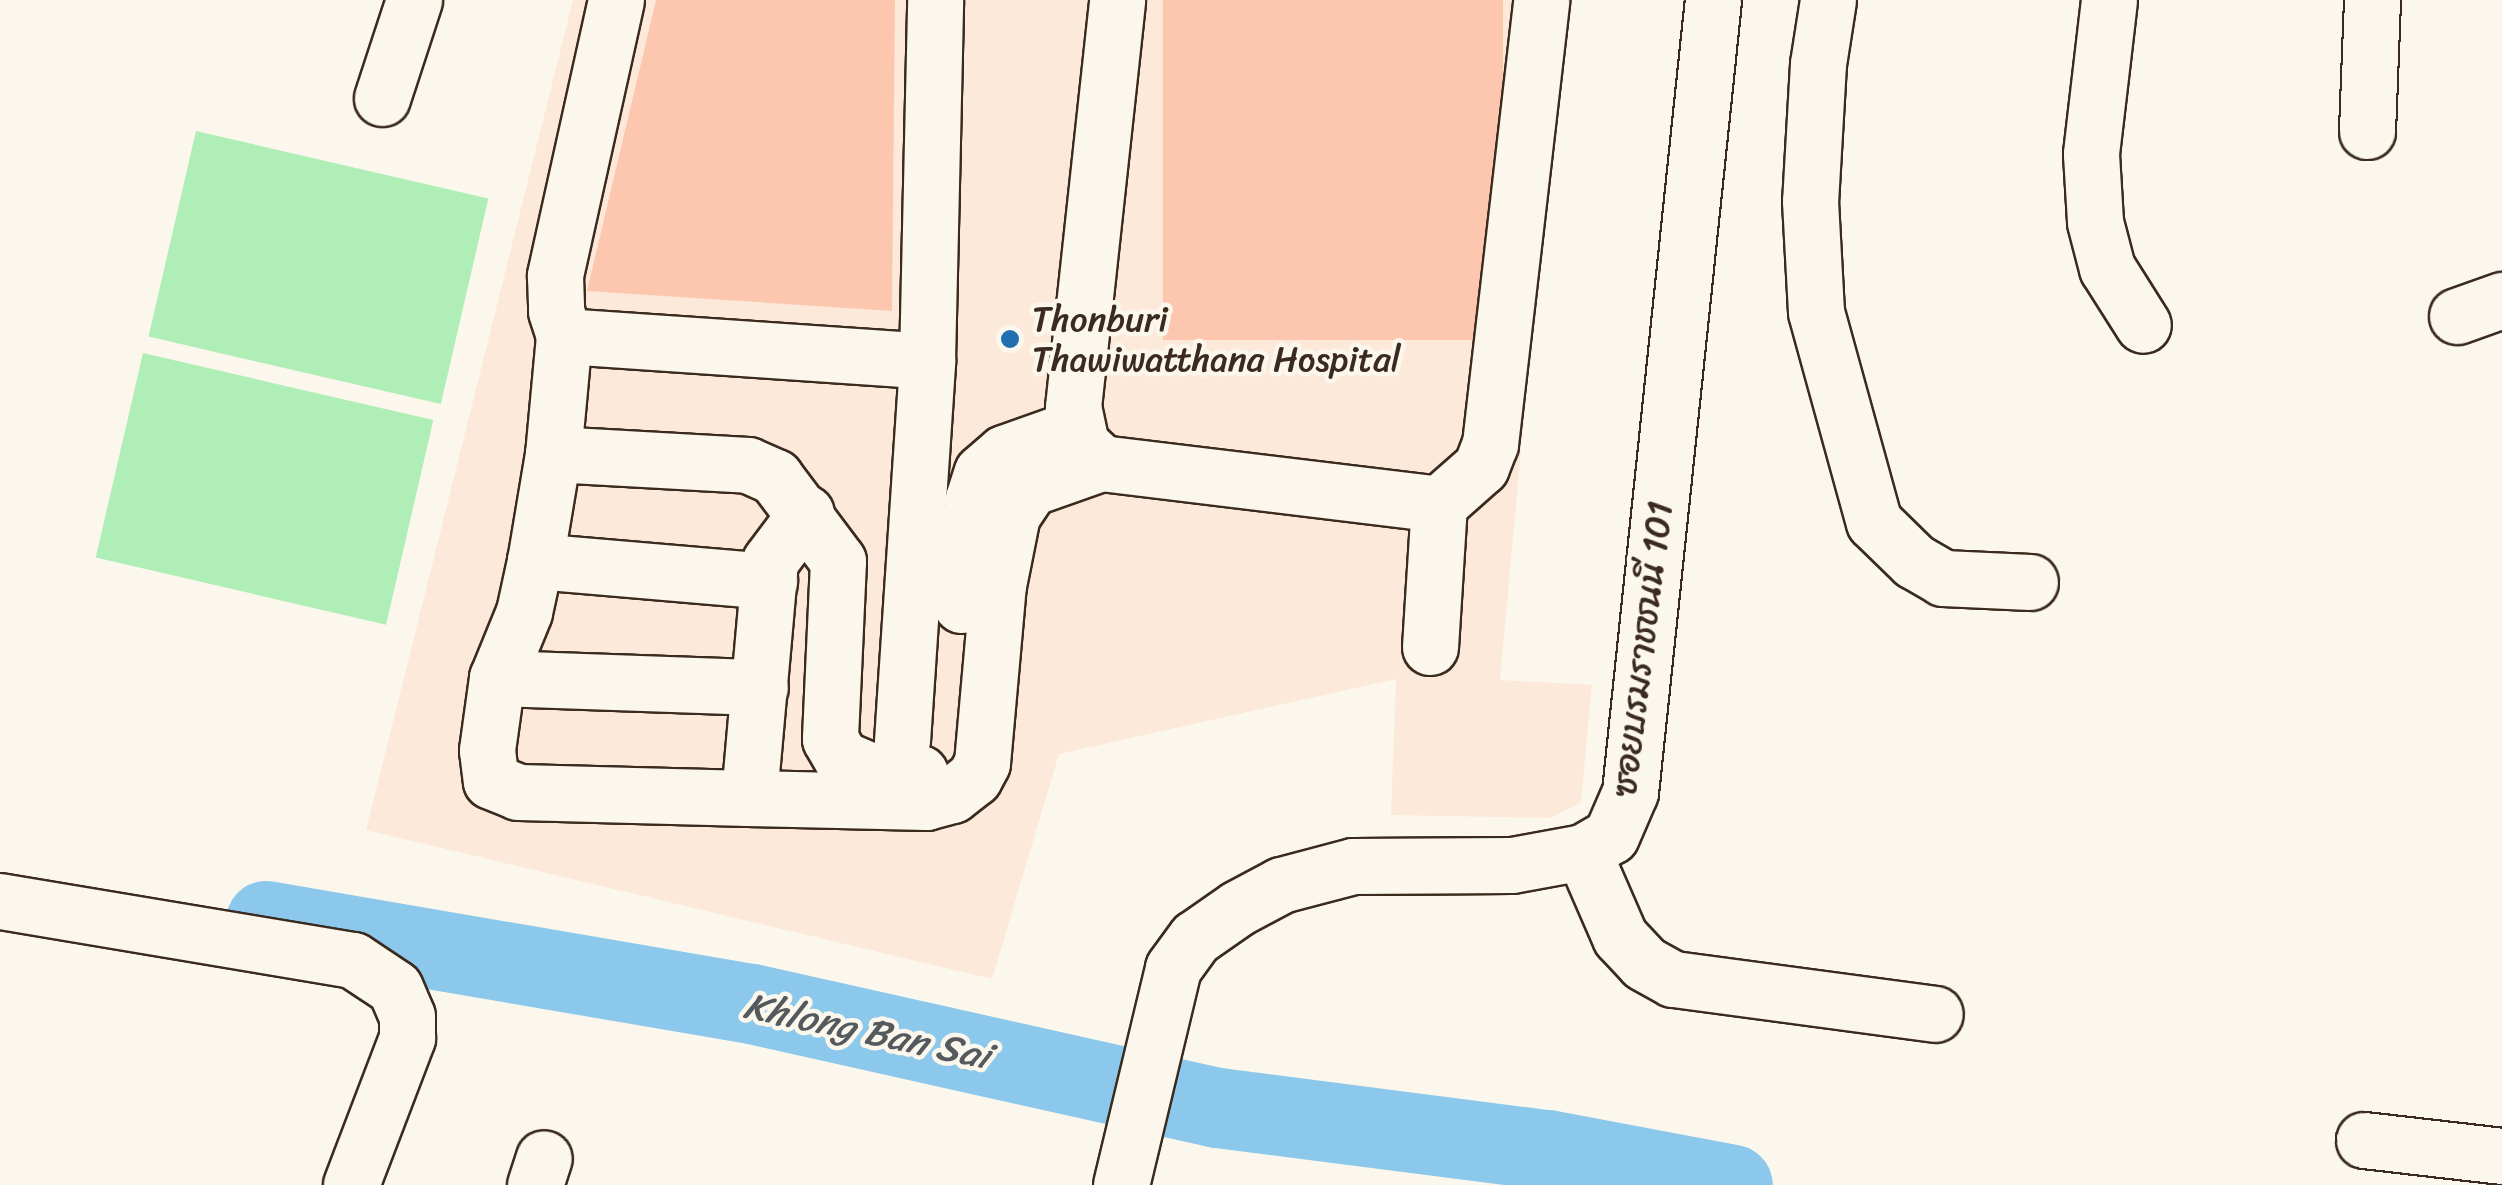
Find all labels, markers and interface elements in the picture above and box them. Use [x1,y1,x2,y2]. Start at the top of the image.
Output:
place label: Thonburi Thawiwatthana Hospital [1032,298,1402,380]
marker: Thonburi Thawiwatthana Hospital [997,326,1023,352]
street label: ซอยบรมราชชนนี 101 [1603,499,1681,799]
water label: Khlong Ban Sai [740,983,994,1079]

